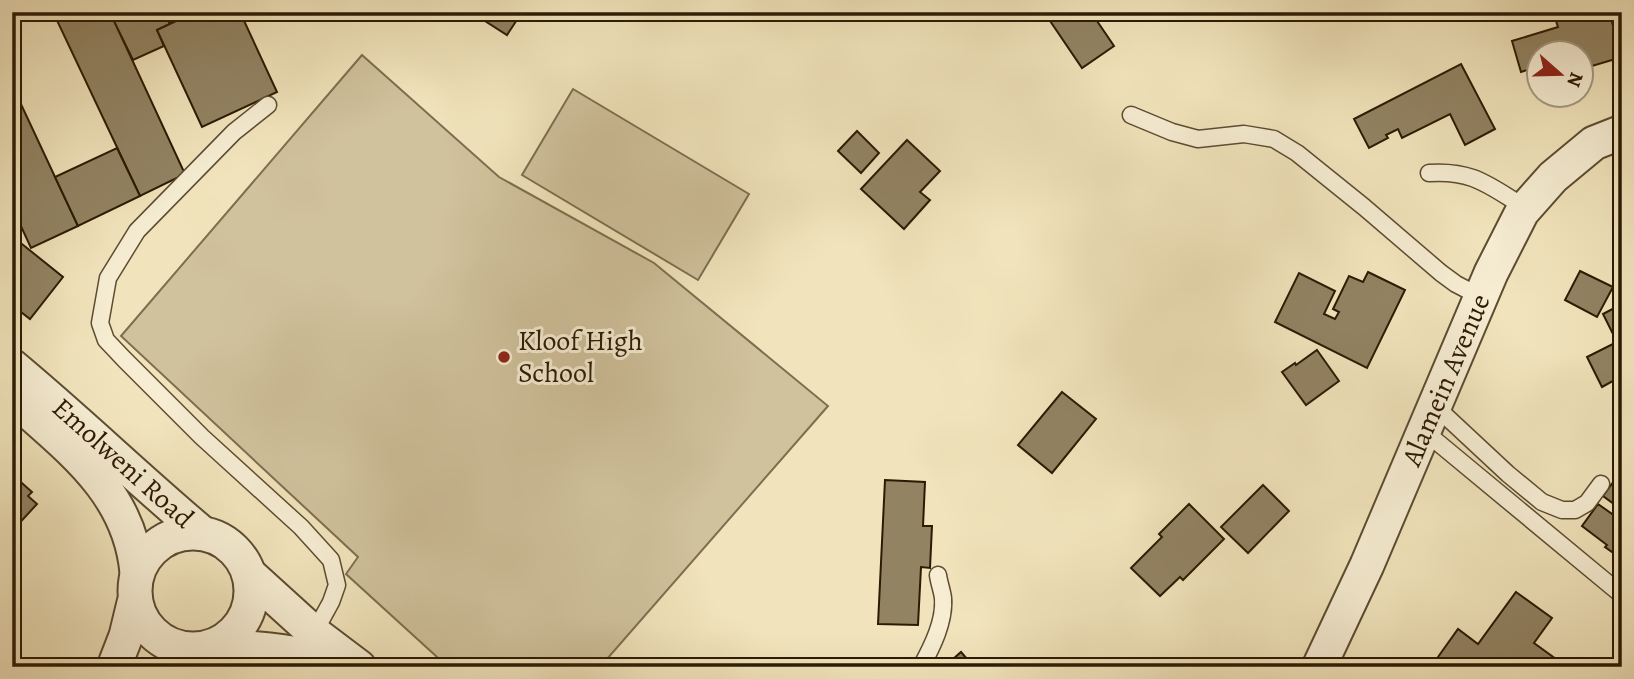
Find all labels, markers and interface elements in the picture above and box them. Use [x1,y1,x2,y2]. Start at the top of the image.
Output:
north arrow [1526,38,1596,108]
text: N [1560,69,1590,91]
street label: Alamein Avenue [1392,288,1499,473]
place label: Kloof High School [518,322,643,392]
marker: Kloof High School [496,349,512,365]
street label: Emolweni Road [44,389,203,538]

